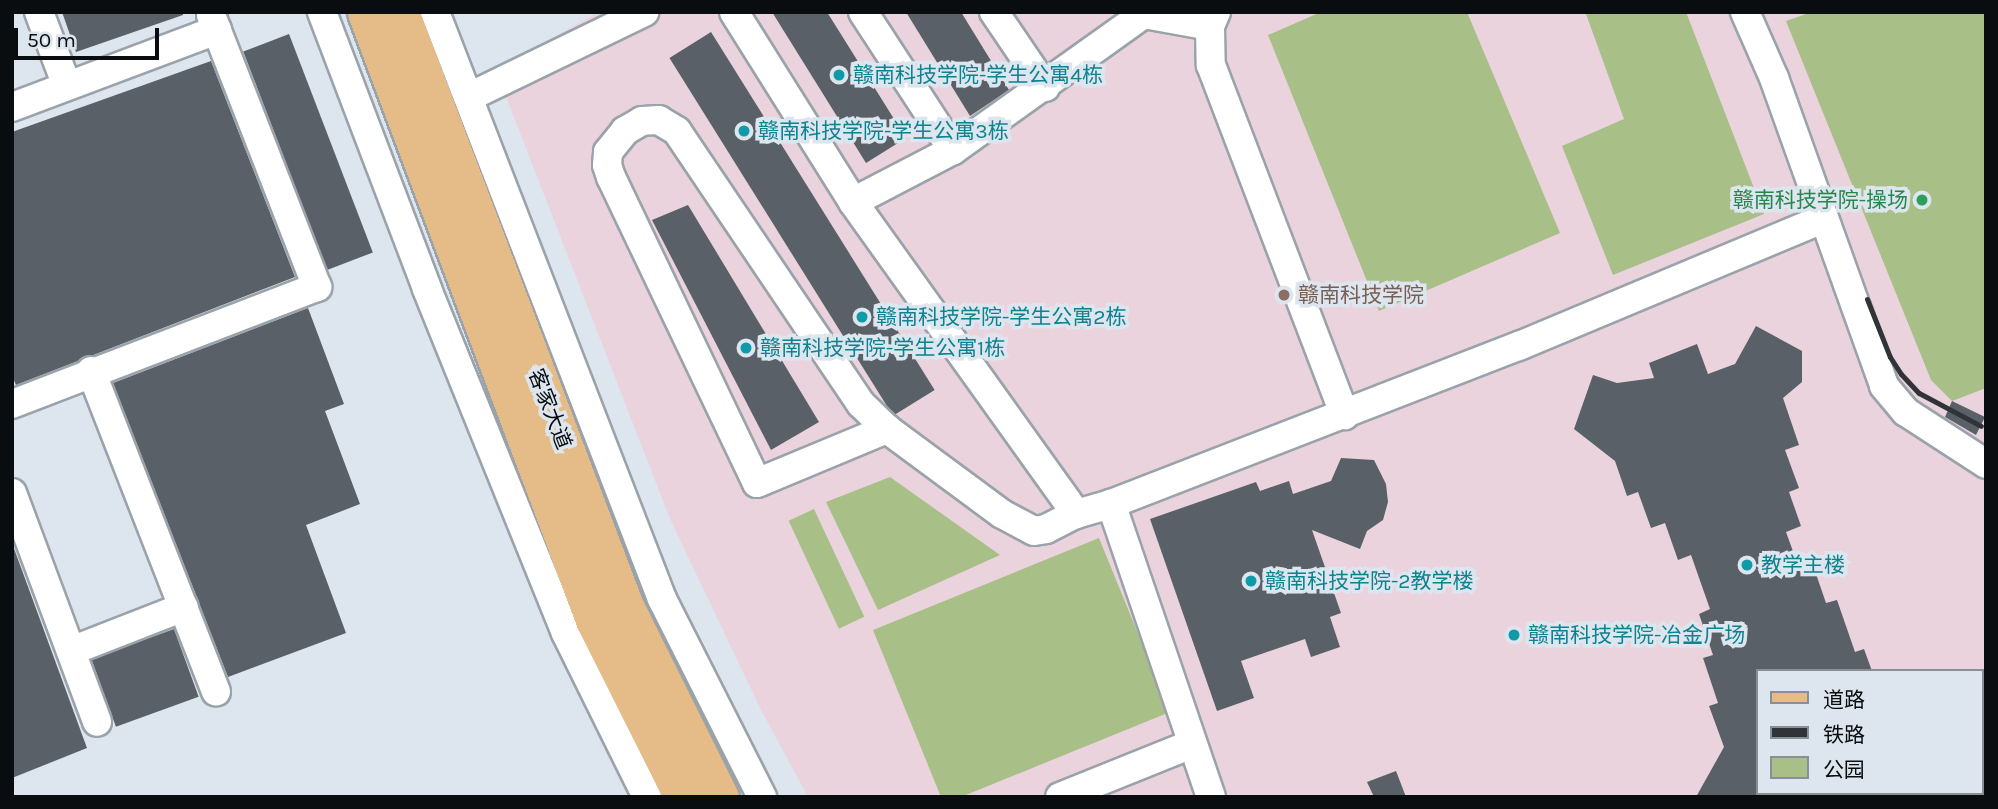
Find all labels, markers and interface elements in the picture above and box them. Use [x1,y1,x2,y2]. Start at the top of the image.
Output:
scale bar [18,14,163,58]
text: 50 m [27,28,76,52]
place label: 赣南科技学院-学生公寓4栋 [853,62,1103,88]
marker: 赣南科技学院-学生公寓4栋 [831,67,847,83]
place label: 赣南科技学院-学生公寓3栋 [758,118,1009,144]
marker: 赣南科技学院-学生公寓3栋 [736,123,752,139]
place label: 赣南科技学院-操场 [1733,187,1908,213]
marker: 赣南科技学院-操场 [1914,192,1930,208]
place label: 赣南科技学院 [1298,282,1424,308]
marker: 赣南科技学院 [1276,287,1292,303]
place label: 赣南科技学院-学生公寓2栋 [876,304,1126,330]
marker: 赣南科技学院-学生公寓2栋 [854,309,870,325]
place label: 赣南科技学院-学生公寓1栋 [760,335,1005,361]
marker: 赣南科技学院-学生公寓1栋 [738,340,754,356]
street label: 客家大道 [523,365,577,453]
place label: 教学主楼 [1761,552,1845,578]
marker: 教学主楼 [1739,557,1755,573]
place label: 赣南科技学院-2教学楼 [1265,568,1473,594]
marker: 赣南科技学院-2教学楼 [1243,573,1259,589]
place label: 赣南科技学院-冶金广场 [1528,622,1745,648]
marker: 赣南科技学院-冶金广场 [1506,627,1522,643]
legend [1756,669,1984,795]
text: 道路 [1823,688,1865,712]
text: 铁路 [1823,723,1865,747]
text: 公园 [1823,758,1865,782]

